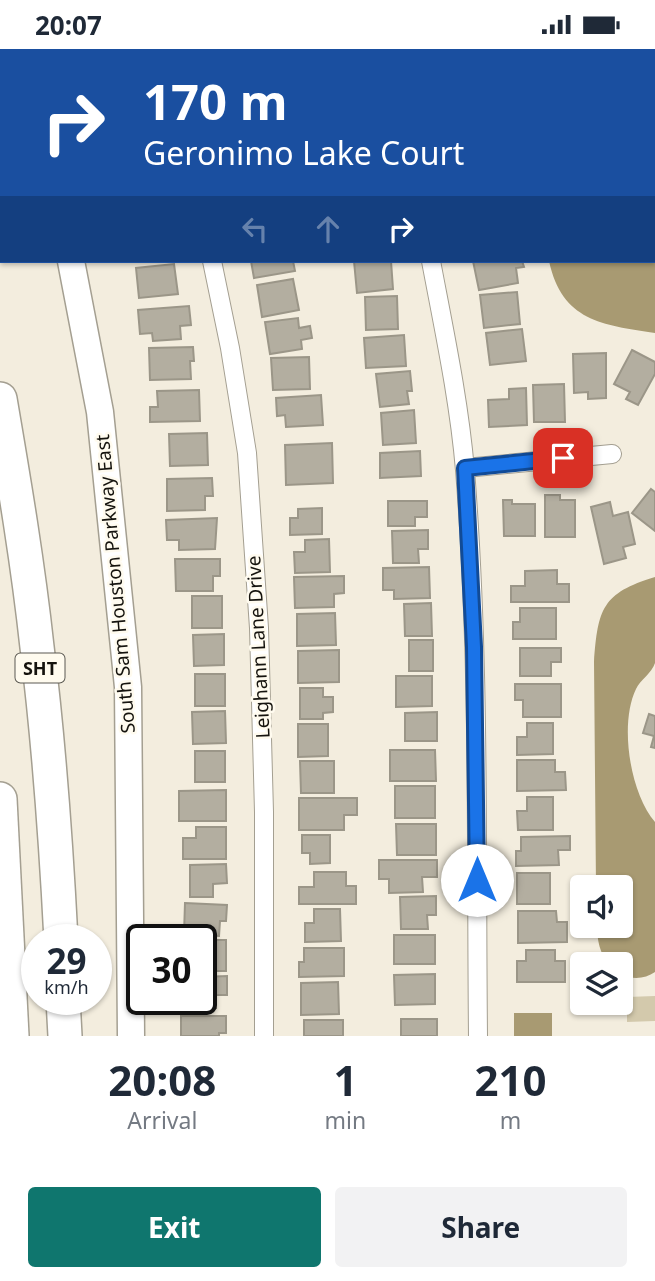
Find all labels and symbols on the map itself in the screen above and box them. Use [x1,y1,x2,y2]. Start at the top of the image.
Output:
pin [533,428,593,488]
street label: South Sam Houston Parkway East [89,433,141,735]
street label: Leighann Lane Drive [240,555,276,739]
road number: SHT [16,653,64,683]
position arrow [440,843,514,917]
speed limit sign: 30 [126,924,217,1015]

